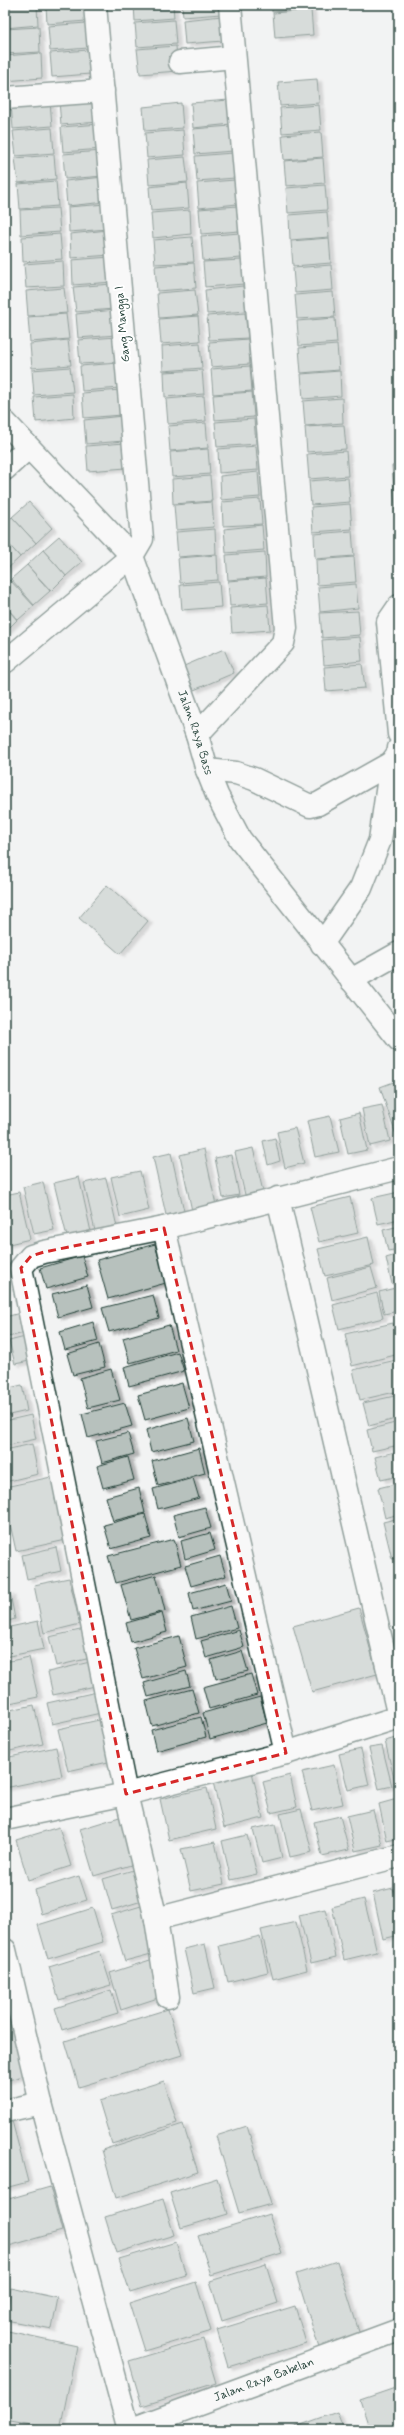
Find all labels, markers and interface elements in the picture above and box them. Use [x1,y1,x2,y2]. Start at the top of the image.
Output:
street label: Gang Mangga I [112,285,134,363]
street label: Jalan Raya Bass [173,688,216,778]
street label: Jalan Raya Babelan [212,2354,316,2406]

